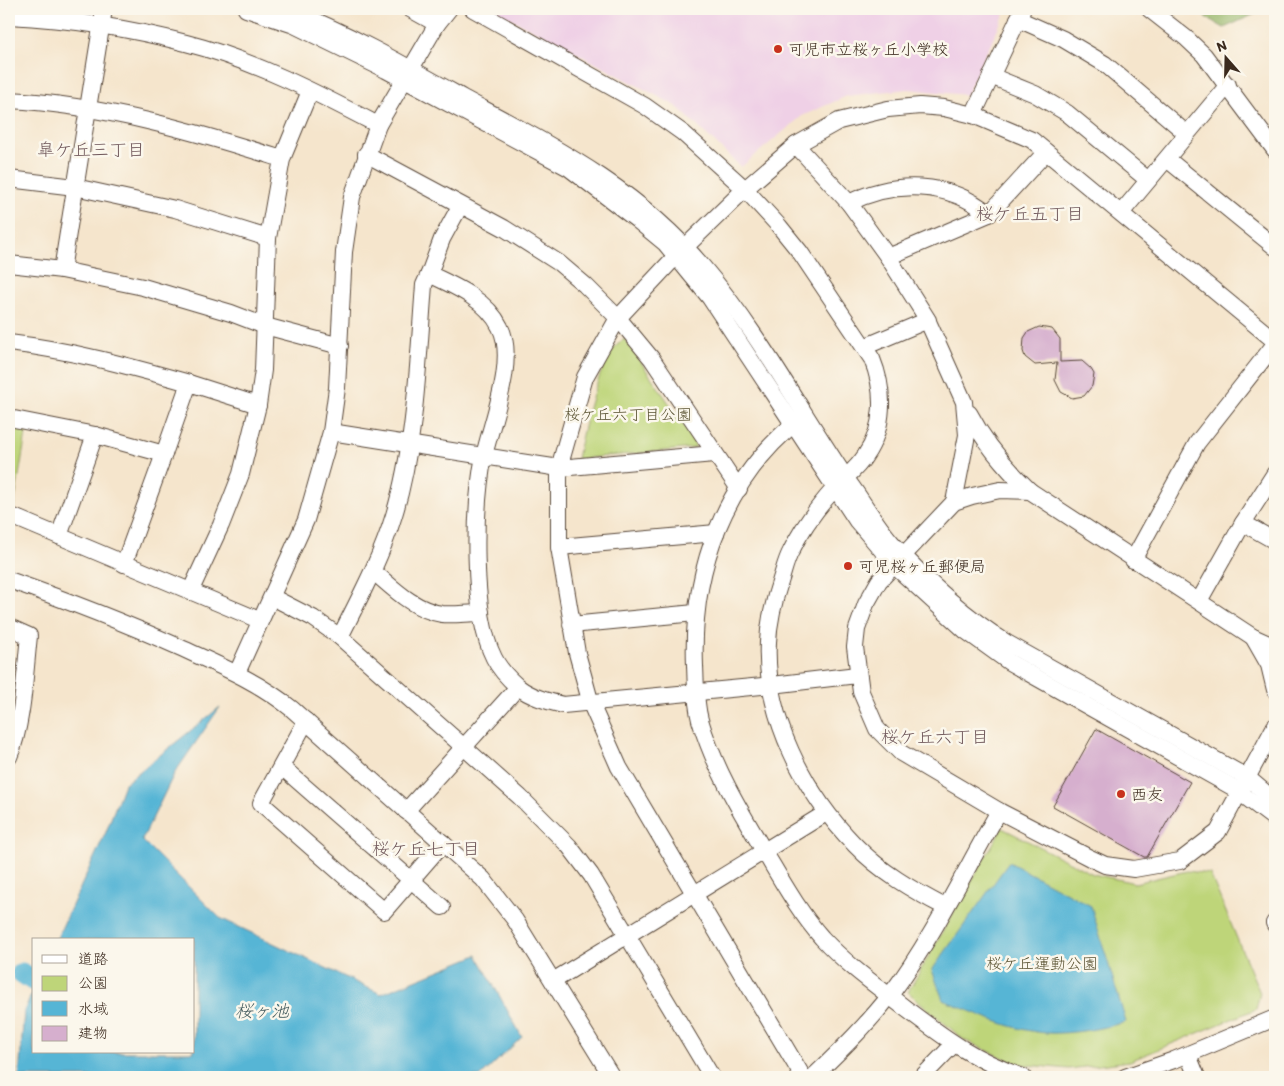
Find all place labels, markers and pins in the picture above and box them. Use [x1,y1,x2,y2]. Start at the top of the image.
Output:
place label: 可児市立桜ヶ丘小学校 [788,40,948,59]
marker: 可児市立桜ヶ丘小学校 [772,43,784,55]
place label: 可児桜ヶ丘郵便局 [858,557,986,576]
marker: 可児桜ヶ丘郵便局 [842,560,854,572]
place label: 西友 [1131,785,1163,804]
marker: 西友 [1115,788,1127,800]

